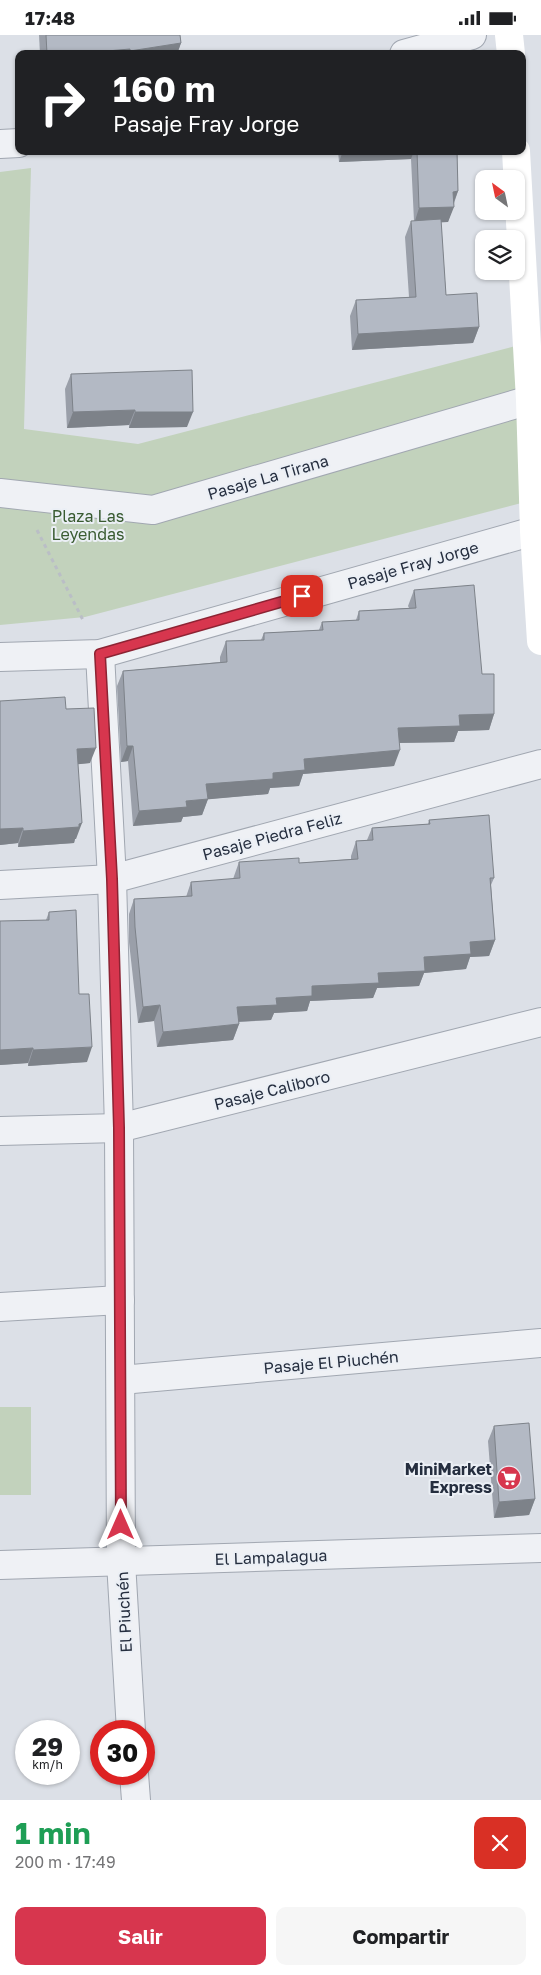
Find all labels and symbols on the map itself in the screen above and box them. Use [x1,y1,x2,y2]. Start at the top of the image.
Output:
north arrow [475,170,525,220]
street label: Pasaje La Tirana [205,450,331,504]
park label: Plaza Las Leyendas [51,506,125,544]
street label: Pasaje Fray Jorge [345,537,481,593]
pin [281,575,323,617]
street label: Pasaje Piedra Feliz [200,808,344,864]
street label: Pasaje Caliboro [212,1066,332,1114]
street label: Pasaje El Piuchén [263,1346,399,1378]
place label: MiniMarket Express [405,1459,492,1497]
supermarket icon: MiniMarket Express [496,1465,522,1491]
position arrow [94,1498,146,1550]
street label: El Lampalagua [214,1545,328,1569]
street label: El Piuchén [112,1571,136,1653]
speed limit sign: 30 [90,1720,155,1785]

